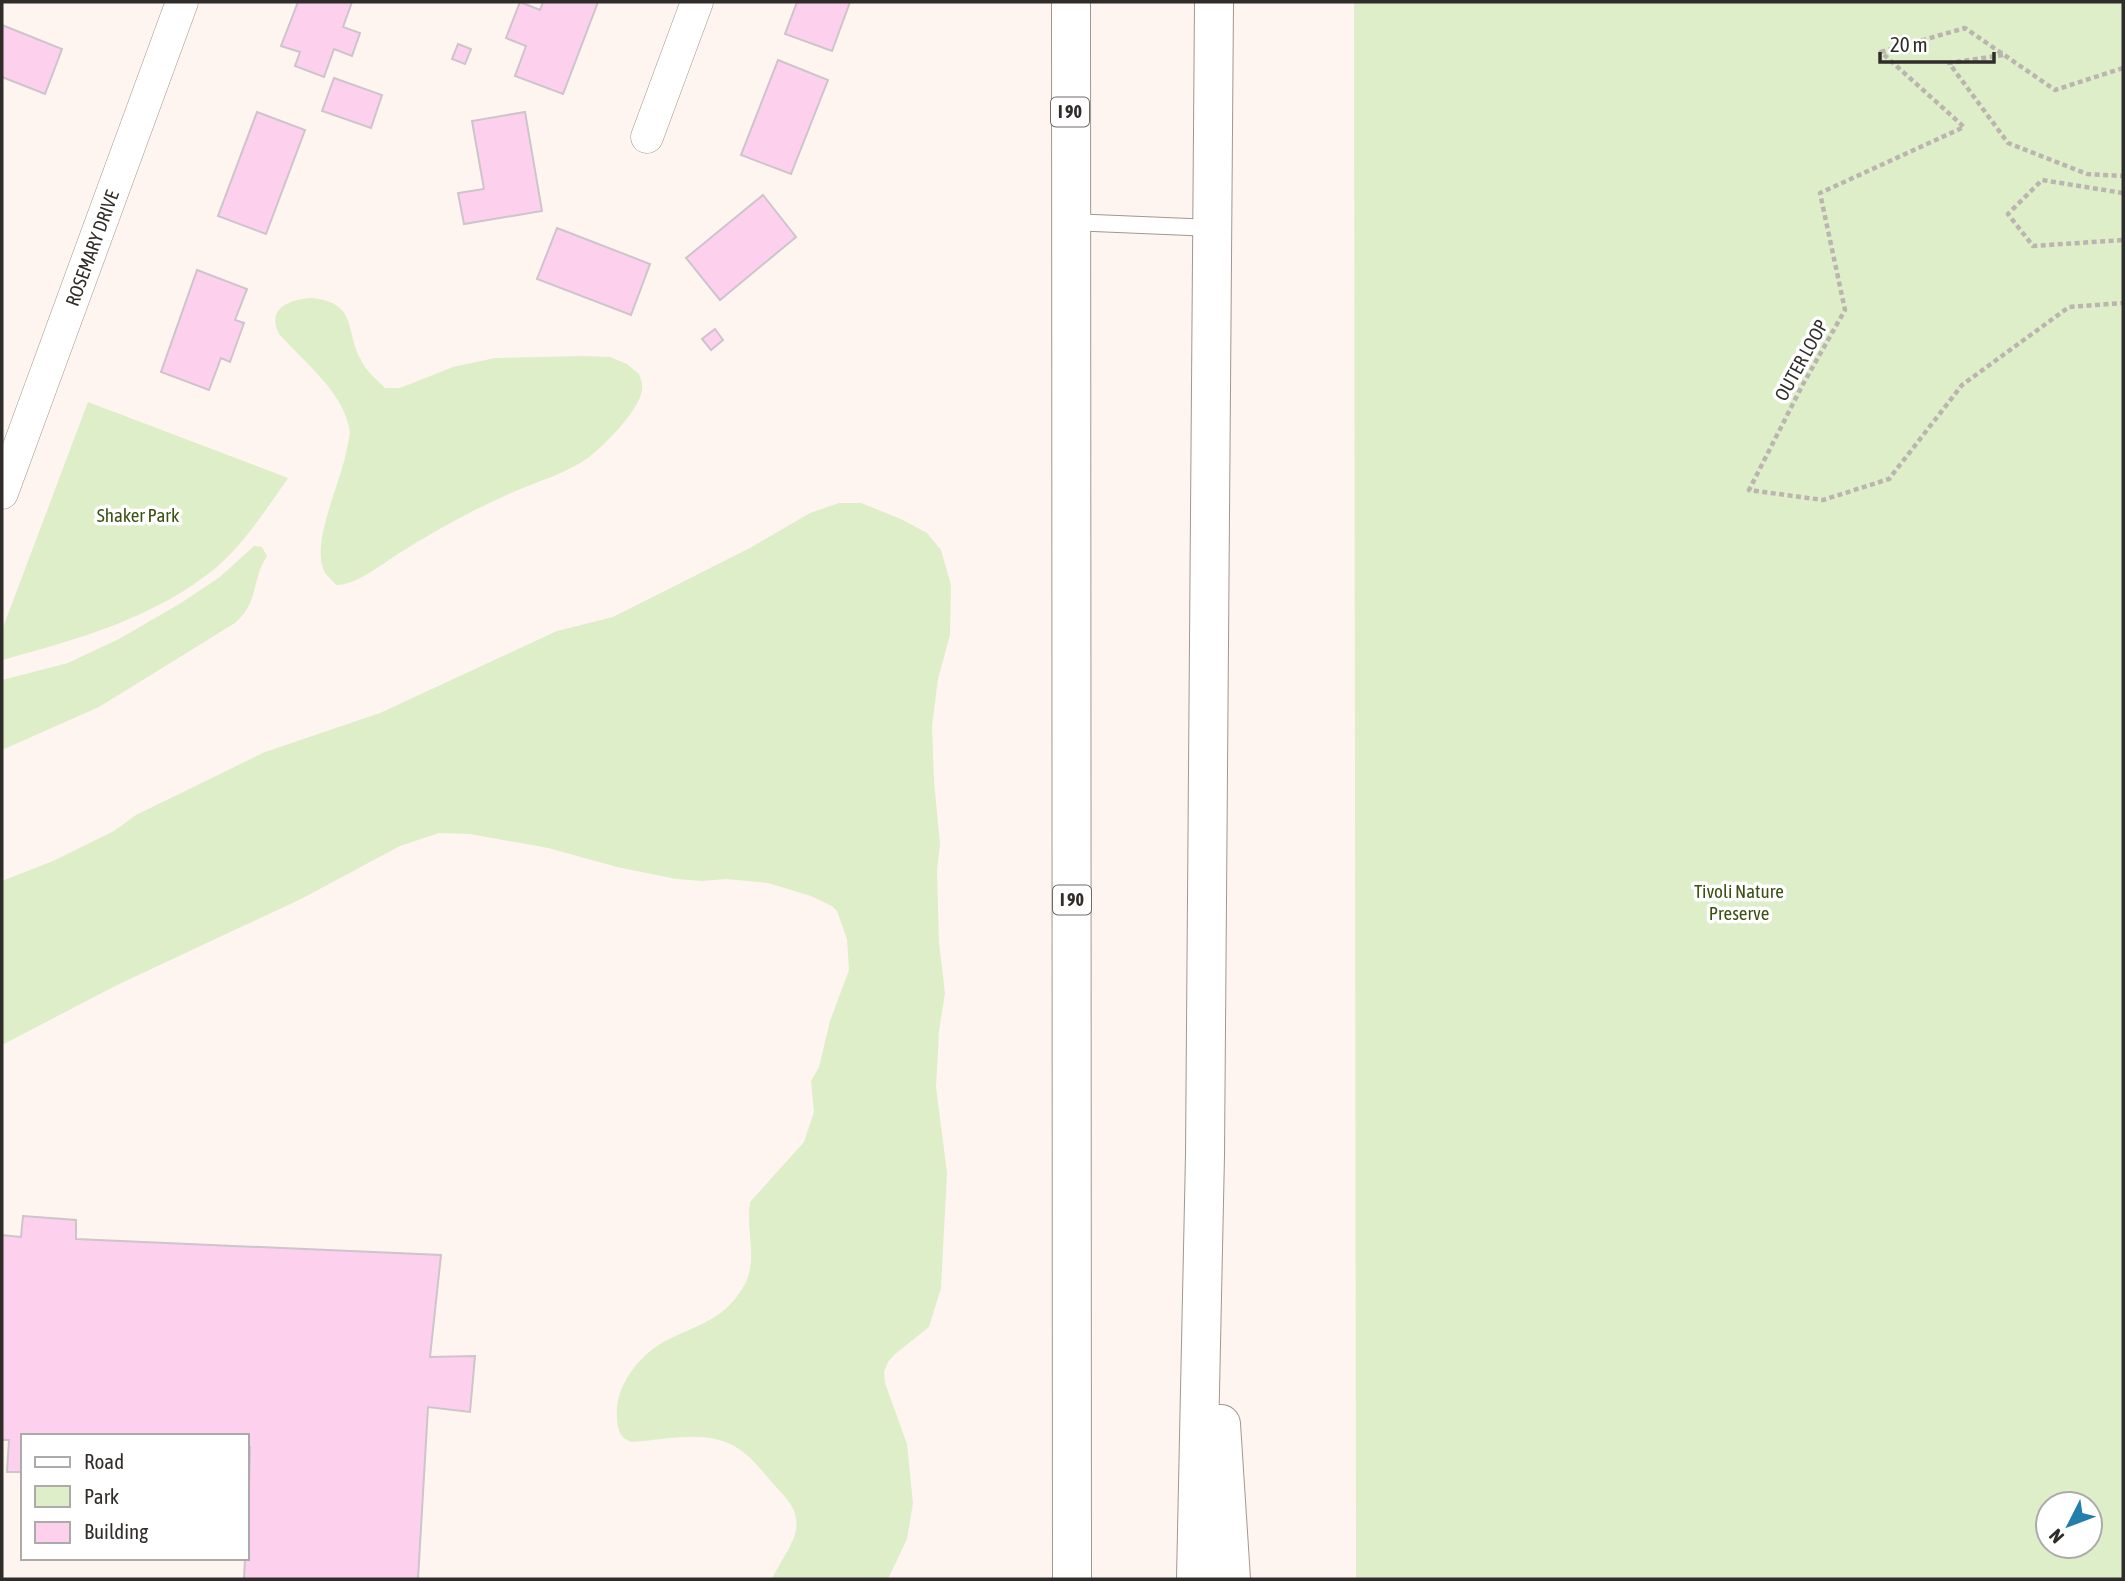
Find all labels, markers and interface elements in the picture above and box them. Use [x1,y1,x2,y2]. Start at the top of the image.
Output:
scale bar [1880,21,1994,65]
text: 20 m [1890,32,1928,56]
road number: I 90 [1051,98,1089,127]
street label: ROSEMARY DRIVE [61,187,123,309]
street label: OUTER LOOP [1770,316,1832,404]
park label: Shaker Park [97,504,180,526]
park label: Tivoli Nature Preserve [1694,880,1784,924]
road number: I 90 [1053,886,1091,915]
legend [21,1434,248,1560]
text: Road [84,1449,124,1473]
text: Park [84,1484,119,1508]
north arrow [2034,1490,2104,1560]
text: Building [84,1519,148,1543]
text: N [2044,1525,2068,1548]

